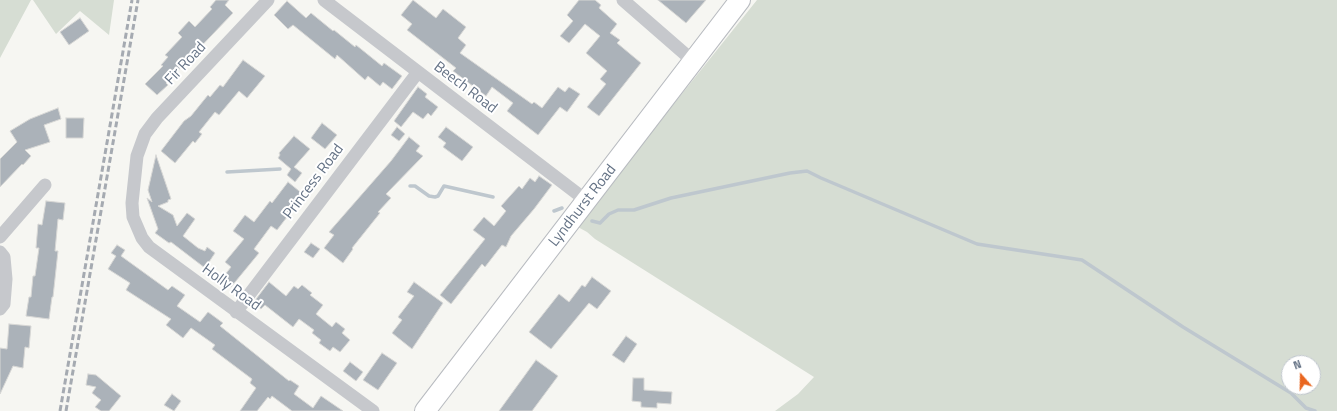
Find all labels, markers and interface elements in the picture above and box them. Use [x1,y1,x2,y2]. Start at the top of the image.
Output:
street label: Fir Road [162,39,210,89]
street label: Beech Road [430,58,500,118]
street label: Princess Road [280,141,348,223]
street label: Lyndhurst Road [545,161,621,251]
street label: Holly Road [198,261,264,315]
north arrow [1281,355,1321,395]
text: N [1291,356,1304,373]

